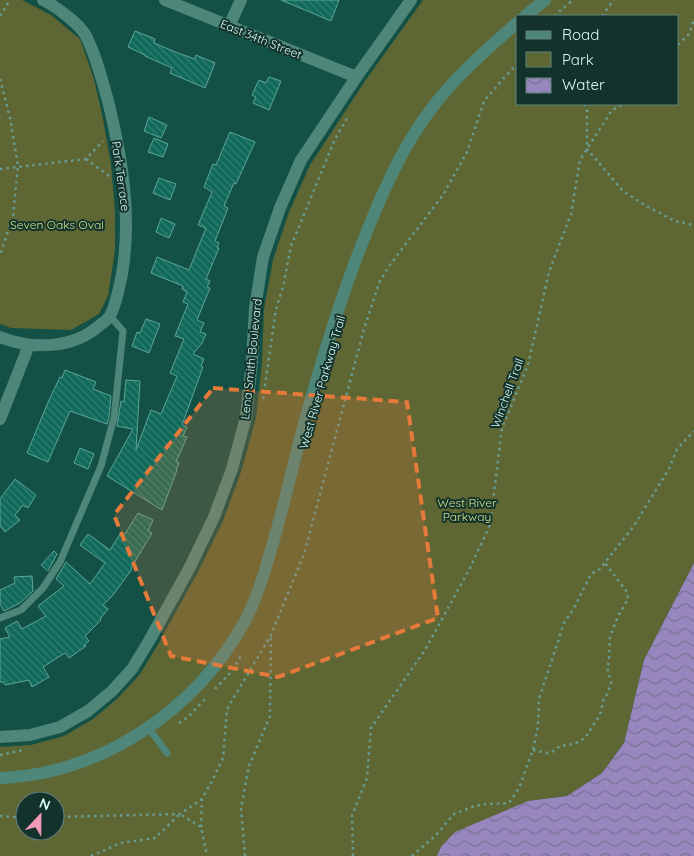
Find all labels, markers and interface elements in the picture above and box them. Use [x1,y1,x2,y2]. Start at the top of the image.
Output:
legend [516,15,679,105]
street label: East 34th Street [218,16,304,62]
text: Road [562,25,599,44]
text: Park [562,50,594,69]
text: Water [562,75,605,94]
street label: Park Terrace [109,140,133,212]
park label: Seven Oaks Oval [10,217,104,232]
street label: Lena Smith Boulevard [237,298,265,420]
street label: West River Parkway Trail [296,314,348,450]
street label: Winchell Trail [487,356,527,430]
park label: West River Parkway [437,495,497,524]
north arrow [15,791,65,841]
text: N [37,794,53,814]

